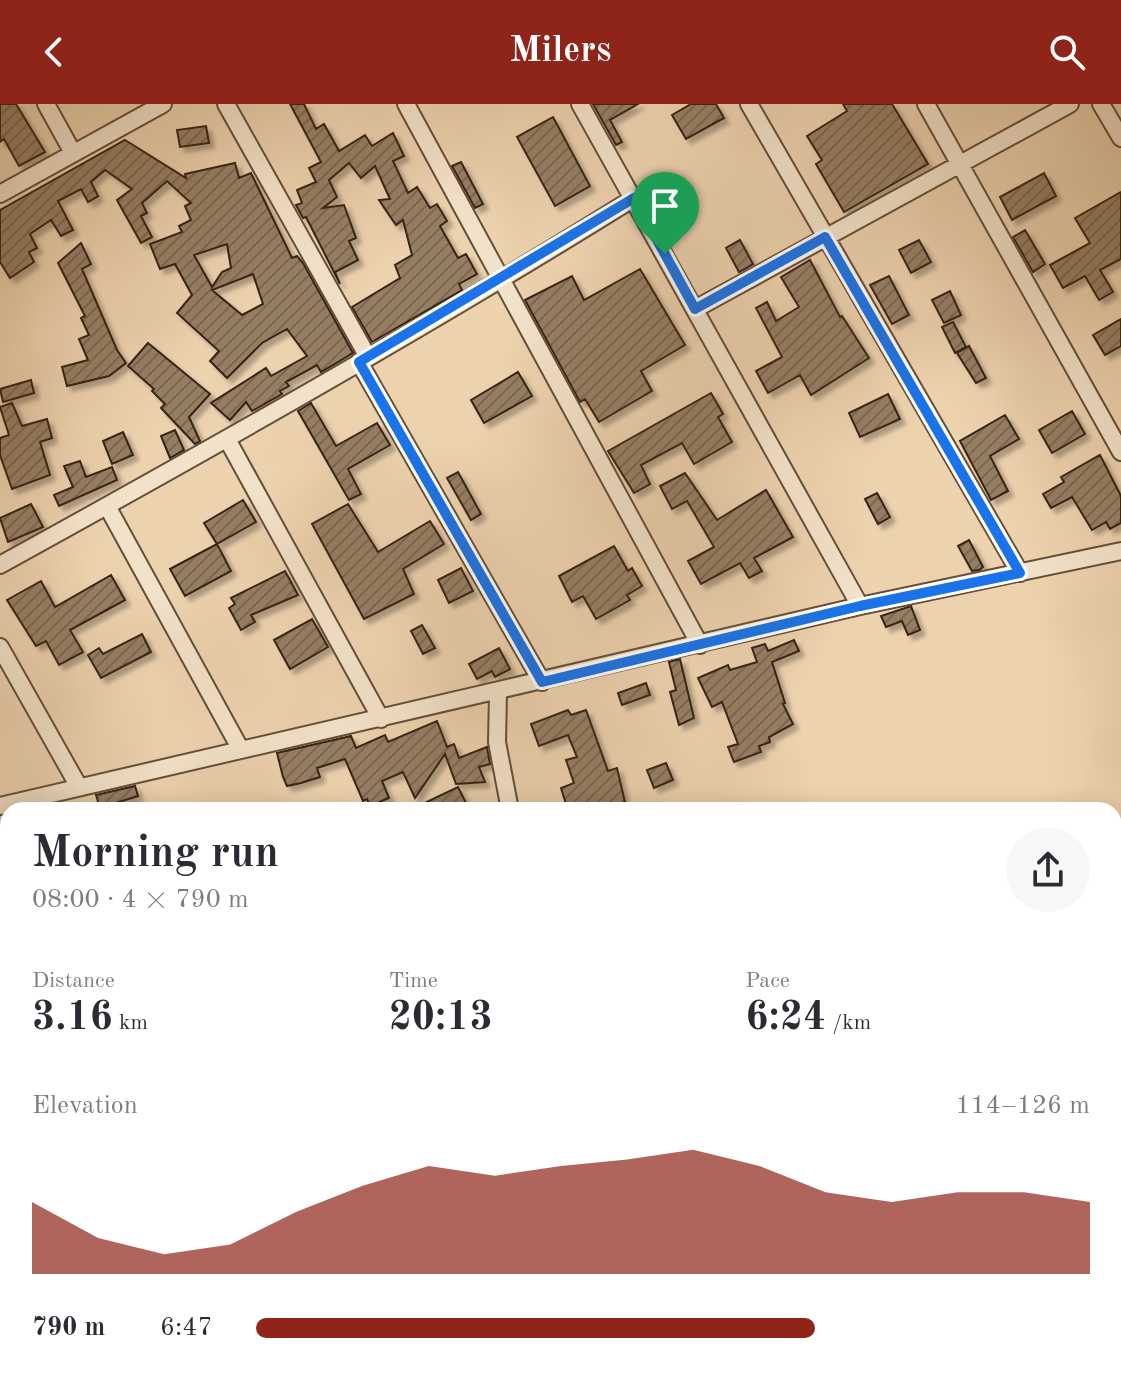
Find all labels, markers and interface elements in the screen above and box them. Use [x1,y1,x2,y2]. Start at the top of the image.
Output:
icon: back [32,30,76,74]
icon: search [1045,30,1089,74]
text: Milers [510,34,611,70]
pin [631,172,699,254]
icon: arrive [643,184,687,228]
button: share [1006,828,1090,912]
text: Morning run [32,832,279,876]
text: 08:00 · 4 × 790 m [32,887,249,913]
text: Distance [32,970,115,992]
text: Time [389,970,438,992]
text: Pace [745,970,790,992]
text: 3.16 [32,999,113,1039]
text: 20:13 [389,999,493,1039]
text: 6:24 [745,999,826,1039]
text: km [113,1012,148,1034]
text: /km [826,1012,871,1034]
text: Elevation [32,1093,138,1119]
text: 114–126 m [955,1093,1090,1119]
text: 790 m [32,1315,105,1341]
text: 6:47 [160,1315,213,1341]

